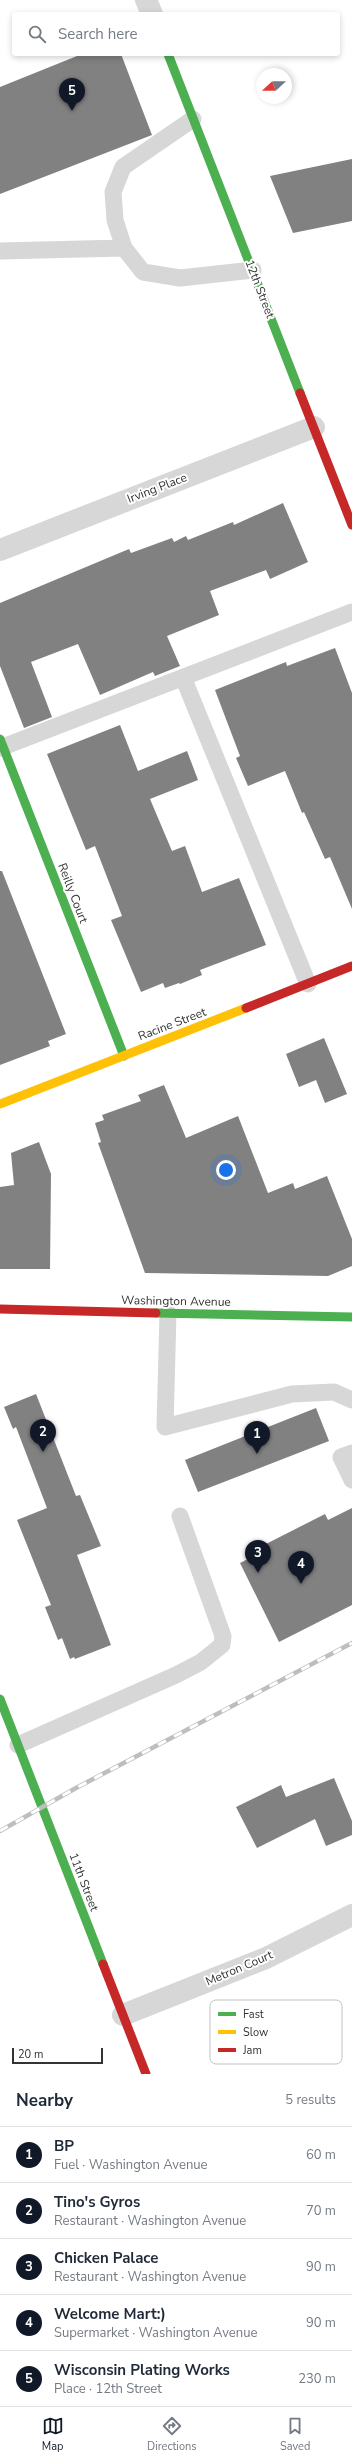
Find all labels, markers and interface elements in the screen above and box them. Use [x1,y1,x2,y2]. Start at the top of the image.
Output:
search box [12,12,340,56]
icon: search [26,23,48,45]
text: Search here [58,24,138,44]
north arrow [256,68,292,104]
pin: 5 [59,78,85,111]
street label: 12th Street [242,258,279,321]
street label: Irving Place [125,469,189,507]
street label: Reilly Court [54,861,92,926]
street label: Racine Street [136,1003,209,1044]
your location [216,1160,236,1180]
street label: Washington Avenue [121,1292,231,1310]
pin: 2 [30,1419,56,1452]
pin: 1 [244,1421,270,1454]
pin: 3 [245,1540,271,1573]
pin: 4 [288,1551,314,1584]
street label: 11th Street [66,1851,103,1914]
street label: Metron Court [203,1946,276,1989]
legend [210,2000,342,2064]
text: Fast [243,2007,264,2022]
text: Slow [243,2025,268,2040]
text: Jam [242,2043,262,2058]
scale bar [12,2046,103,2065]
text: 20 m [18,2047,43,2062]
text: Nearby [16,2089,73,2112]
text: 5 results [285,2091,336,2109]
text: BP [54,2136,74,2156]
text: 1 [25,2146,33,2164]
text: 60 m [306,2146,336,2164]
text: Fuel · Washington Avenue [54,2156,207,2174]
text: Tino's Gyros [54,2192,140,2212]
text: 2 [25,2202,33,2220]
text: 70 m [306,2202,336,2220]
text: Restaurant · Washington Avenue [54,2212,246,2230]
text: Chicken Palace [54,2248,158,2268]
text: 3 [25,2258,33,2276]
text: 90 m [306,2258,336,2276]
text: Restaurant · Washington Avenue [54,2268,246,2286]
text: Welcome Mart:) [54,2304,166,2324]
text: 4 [25,2314,33,2332]
text: 90 m [306,2314,336,2332]
text: Supermarket · Washington Avenue [54,2324,257,2342]
text: Wisconsin Plating Works [54,2360,230,2380]
text: 5 [25,2370,33,2388]
text: 230 m [298,2370,336,2388]
text: Place · 12th Street [54,2380,162,2398]
tab: Map [42,2415,64,2454]
tab: Directions [147,2415,197,2454]
tab: Saved [280,2415,310,2454]

